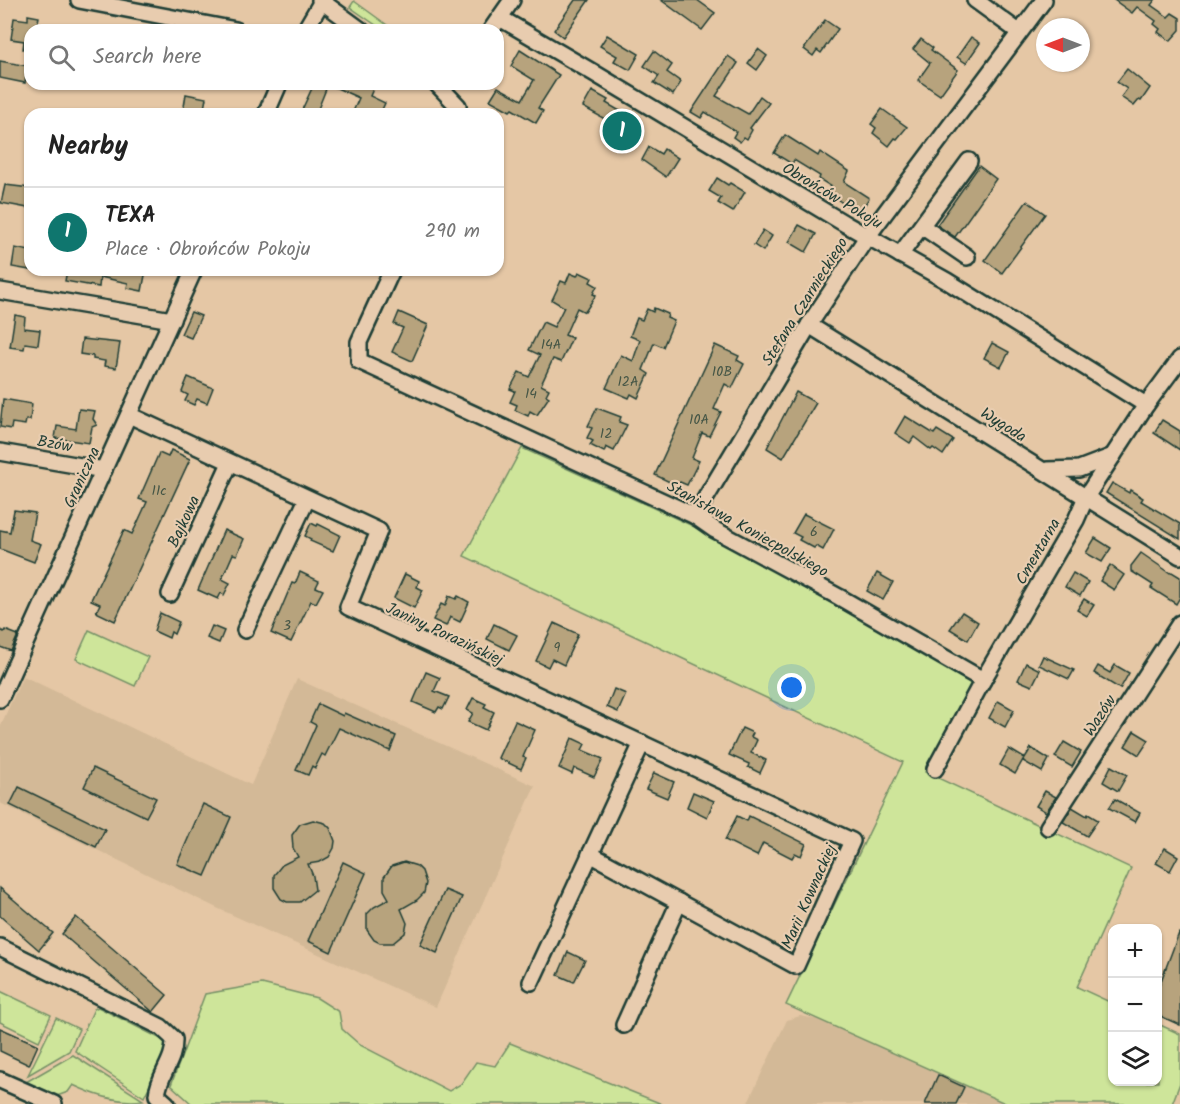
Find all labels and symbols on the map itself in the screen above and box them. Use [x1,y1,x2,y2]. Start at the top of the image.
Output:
north arrow [1036,18,1090,72]
pin: 1 [602,108,642,154]
street label: Obrońców Pokoju [777,156,887,236]
street label: Stefana Czarnieckiego [756,233,855,371]
house number: 14A [541,334,561,356]
house number: 10B [712,361,732,383]
house number: 12A [617,371,639,393]
house number: 14 [525,383,537,405]
street label: Wygoda [975,401,1031,449]
house number: 10A [689,409,709,431]
house number: 12 [600,423,612,445]
street label: Bzów [35,429,74,460]
street label: Graniczna [57,443,107,512]
street label: Stanisława Koniecpolskiego [662,474,833,584]
house number: 11c [151,480,167,502]
street label: Bajkowa [161,492,207,552]
street label: Cmentarna [1009,514,1067,590]
house number: 6 [810,521,818,543]
street label: Janiny Porazińskiej [381,596,508,673]
house number: 3 [283,615,291,637]
house number: 9 [554,637,561,659]
your location [777,673,806,702]
street label: Wazów [1078,690,1123,742]
street label: Marii Kownackiej [775,839,844,953]

